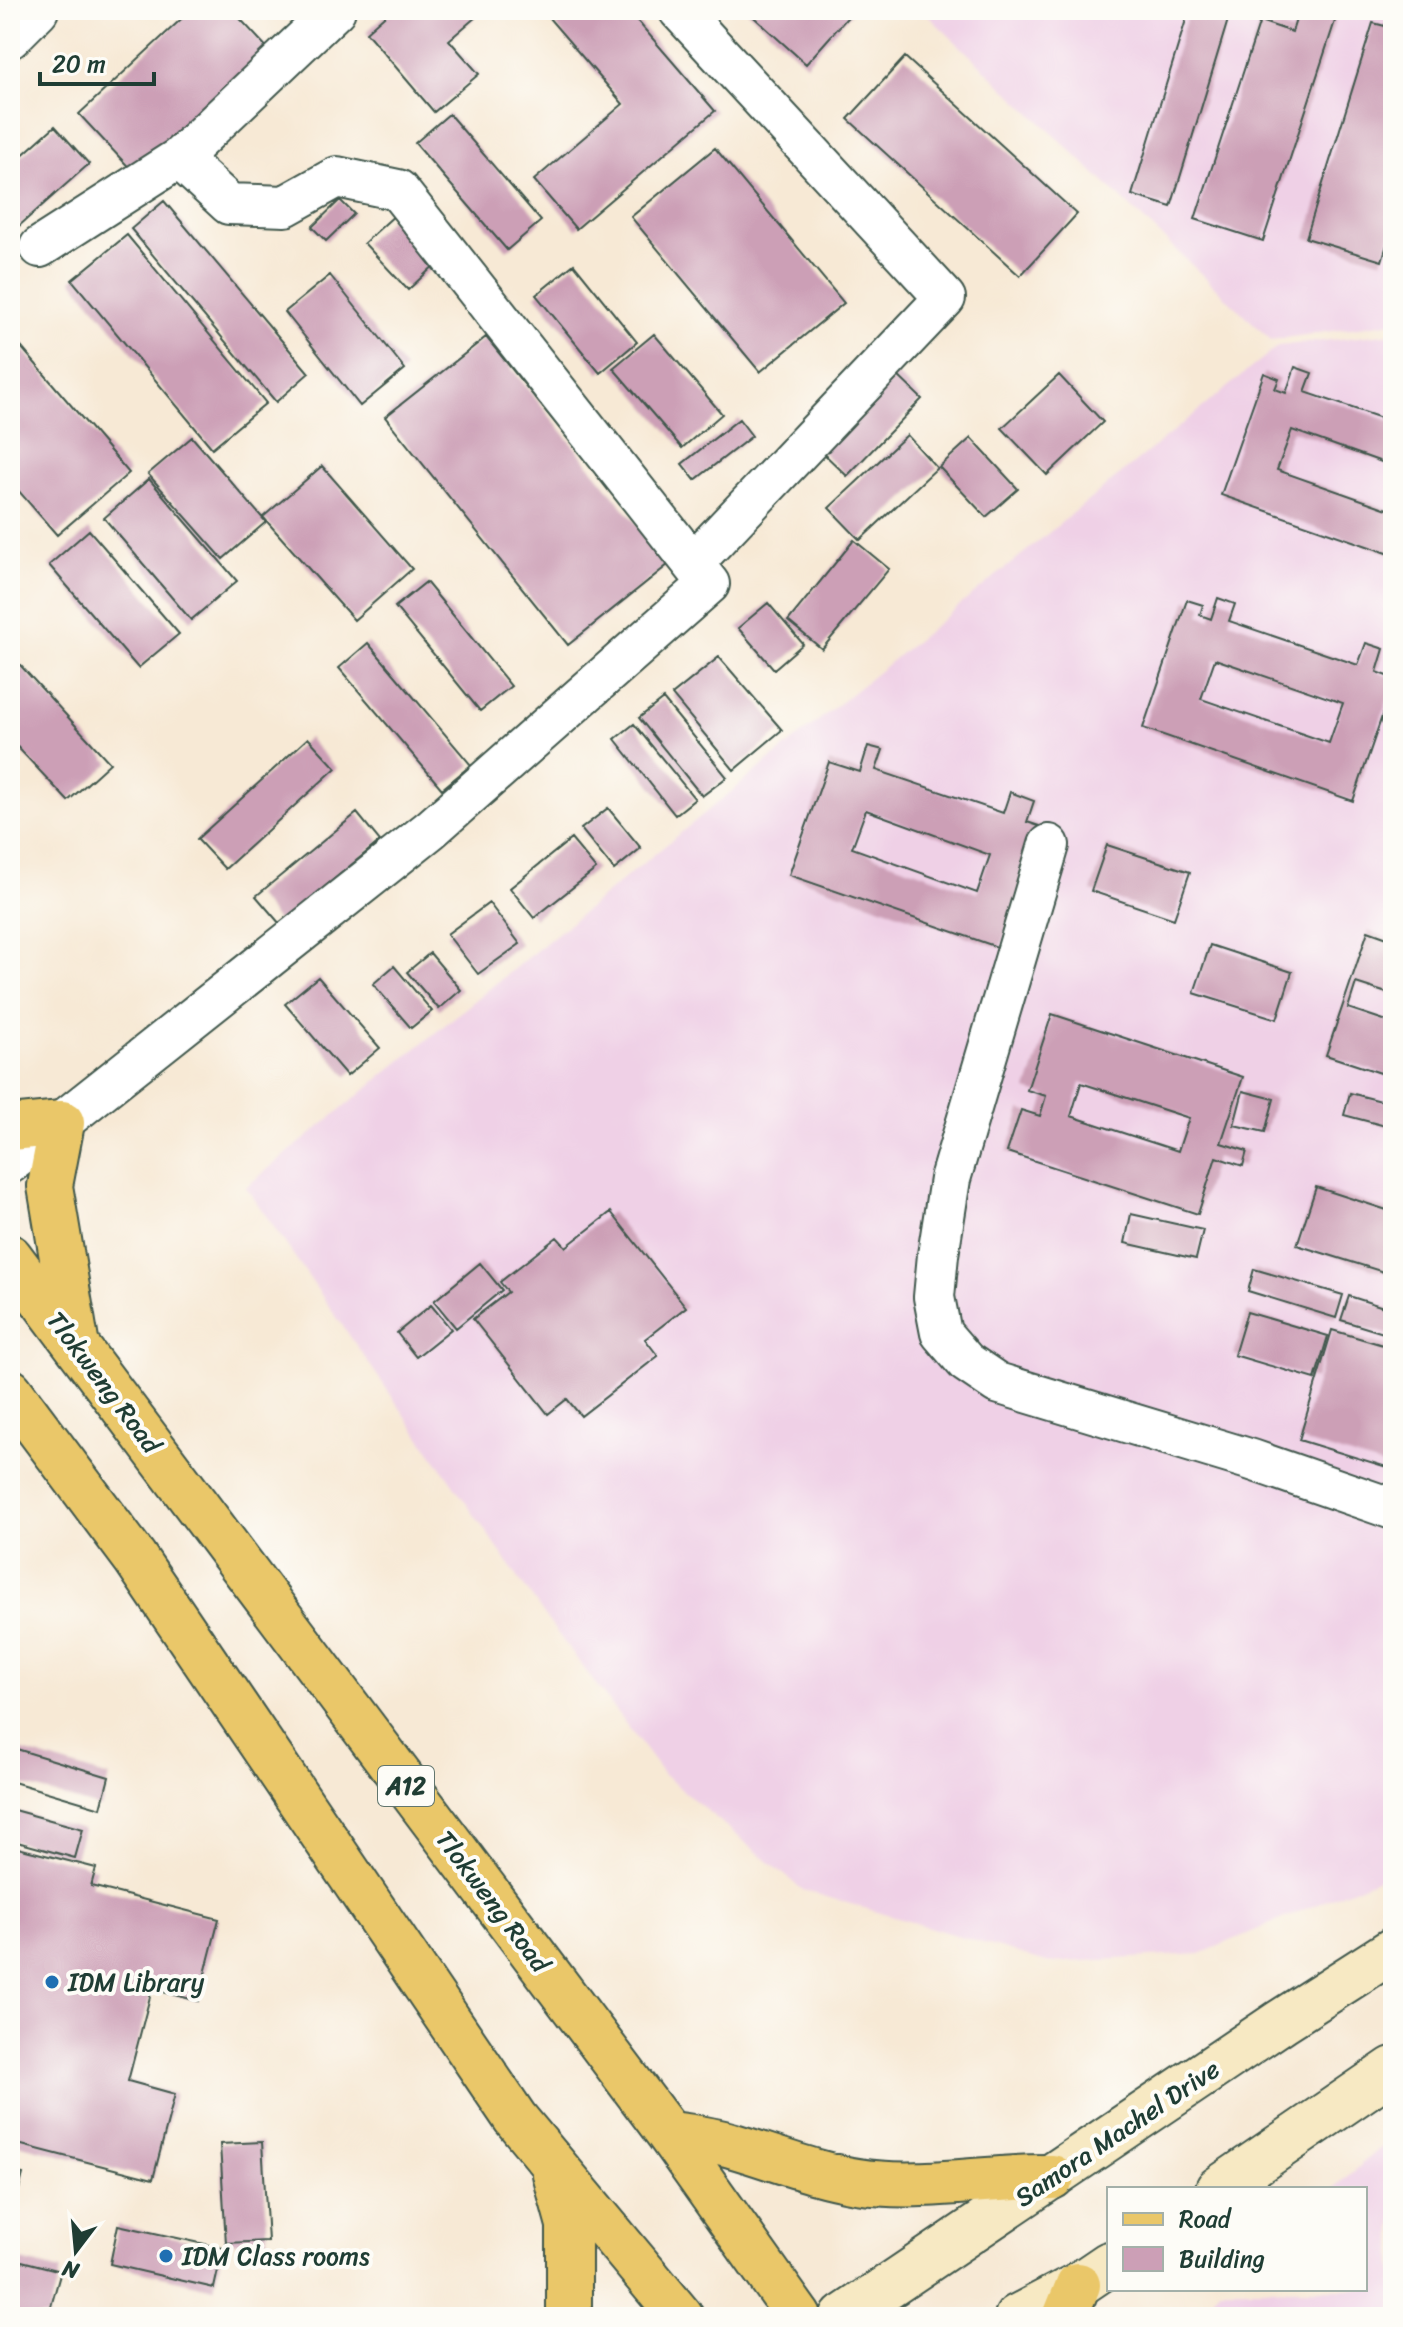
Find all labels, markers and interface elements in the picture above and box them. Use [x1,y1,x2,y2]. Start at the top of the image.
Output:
scale bar [40,36,154,86]
text: 20 m [52,43,106,85]
street label: Tlokweng Road [35,1300,175,1465]
road number: A12 [378,1766,434,1806]
street label: Tlokweng Road [424,1819,564,1984]
place label: IDM Library [67,1959,205,2005]
marker: IDM Library [43,1973,61,1991]
street label: Samora Machel Drive [1005,2047,1229,2219]
legend [1107,2187,1367,2291]
text: Road [1179,2198,1233,2240]
north arrow [36,2211,116,2291]
place label: IDM Class rooms [181,2233,370,2279]
text: Building [1179,2238,1265,2280]
marker: IDM Class rooms [157,2247,175,2265]
text: N [57,2249,84,2291]

